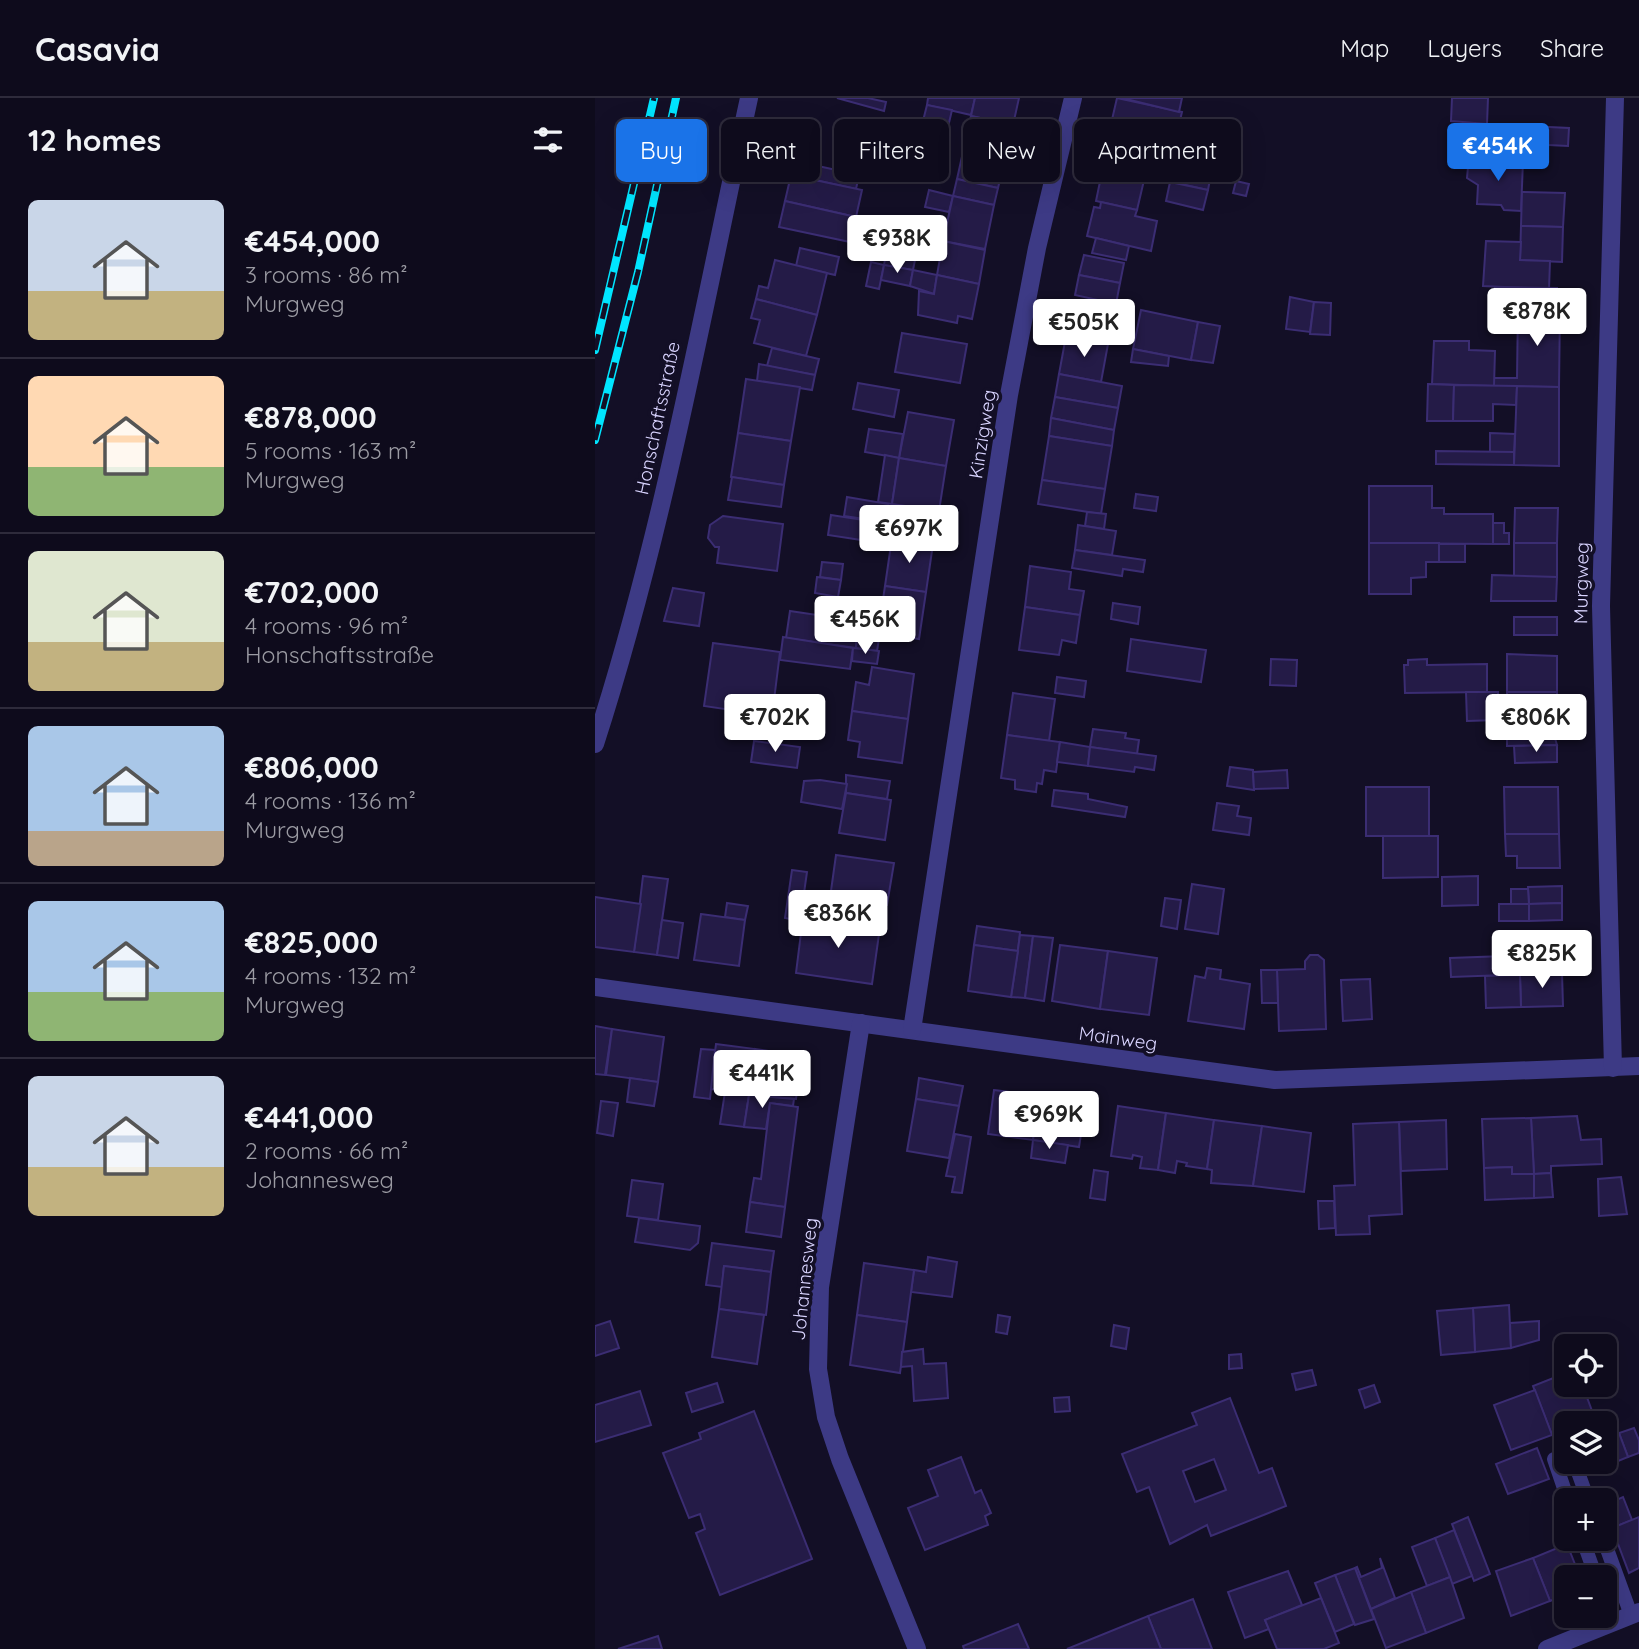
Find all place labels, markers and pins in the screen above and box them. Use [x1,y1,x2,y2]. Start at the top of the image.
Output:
pin: €454K [1449,123,1547,183]
pin: €938K [848,216,946,275]
pin: €878K [1488,288,1586,348]
pin: €505K [1035,300,1133,359]
pin: €697K [860,505,958,565]
pin: €456K [816,596,914,656]
pin: €702K [726,694,824,754]
pin: €806K [1487,694,1585,754]
pin: €836K [789,890,887,950]
pin: €825K [1493,930,1591,990]
pin: €441K [713,1051,811,1110]
pin: €969K [1000,1091,1098,1151]

